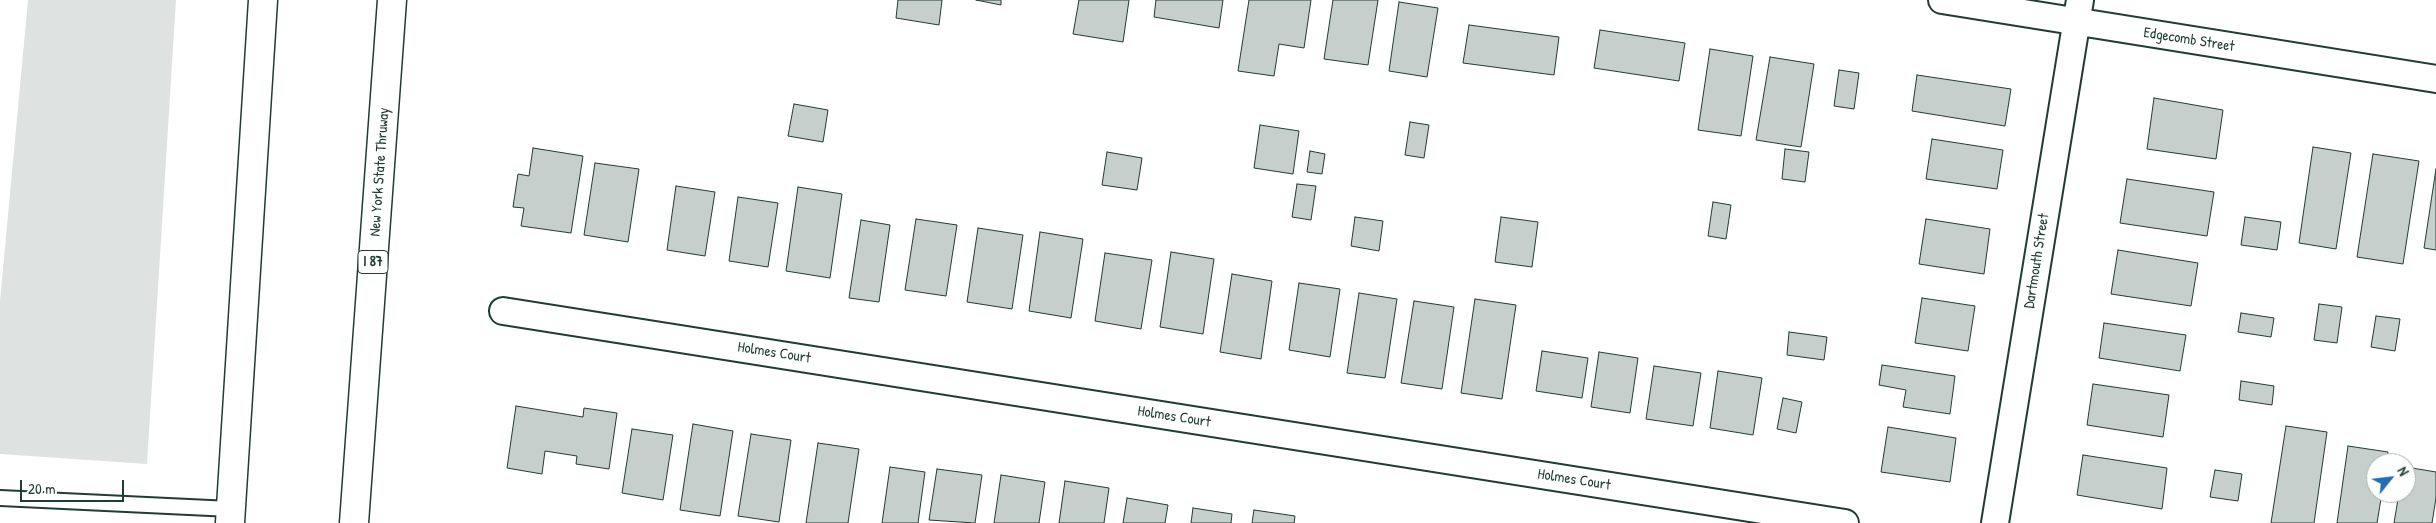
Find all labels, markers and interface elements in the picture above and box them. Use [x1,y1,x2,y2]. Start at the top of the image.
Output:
street label: Edgecomb Street [2142,24,2236,56]
street label: New York State Thruway [367,107,393,237]
street label: Dartmouth Street [2021,212,2053,310]
road number: I 87 [358,250,388,274]
street label: Holmes Court [736,338,812,368]
street label: Holmes Court [1136,402,1212,432]
north arrow [2366,453,2416,503]
text: N [2394,463,2414,479]
street label: Holmes Court [1536,465,1612,495]
scale bar [22,470,126,502]
text: 20 m [28,478,55,499]

